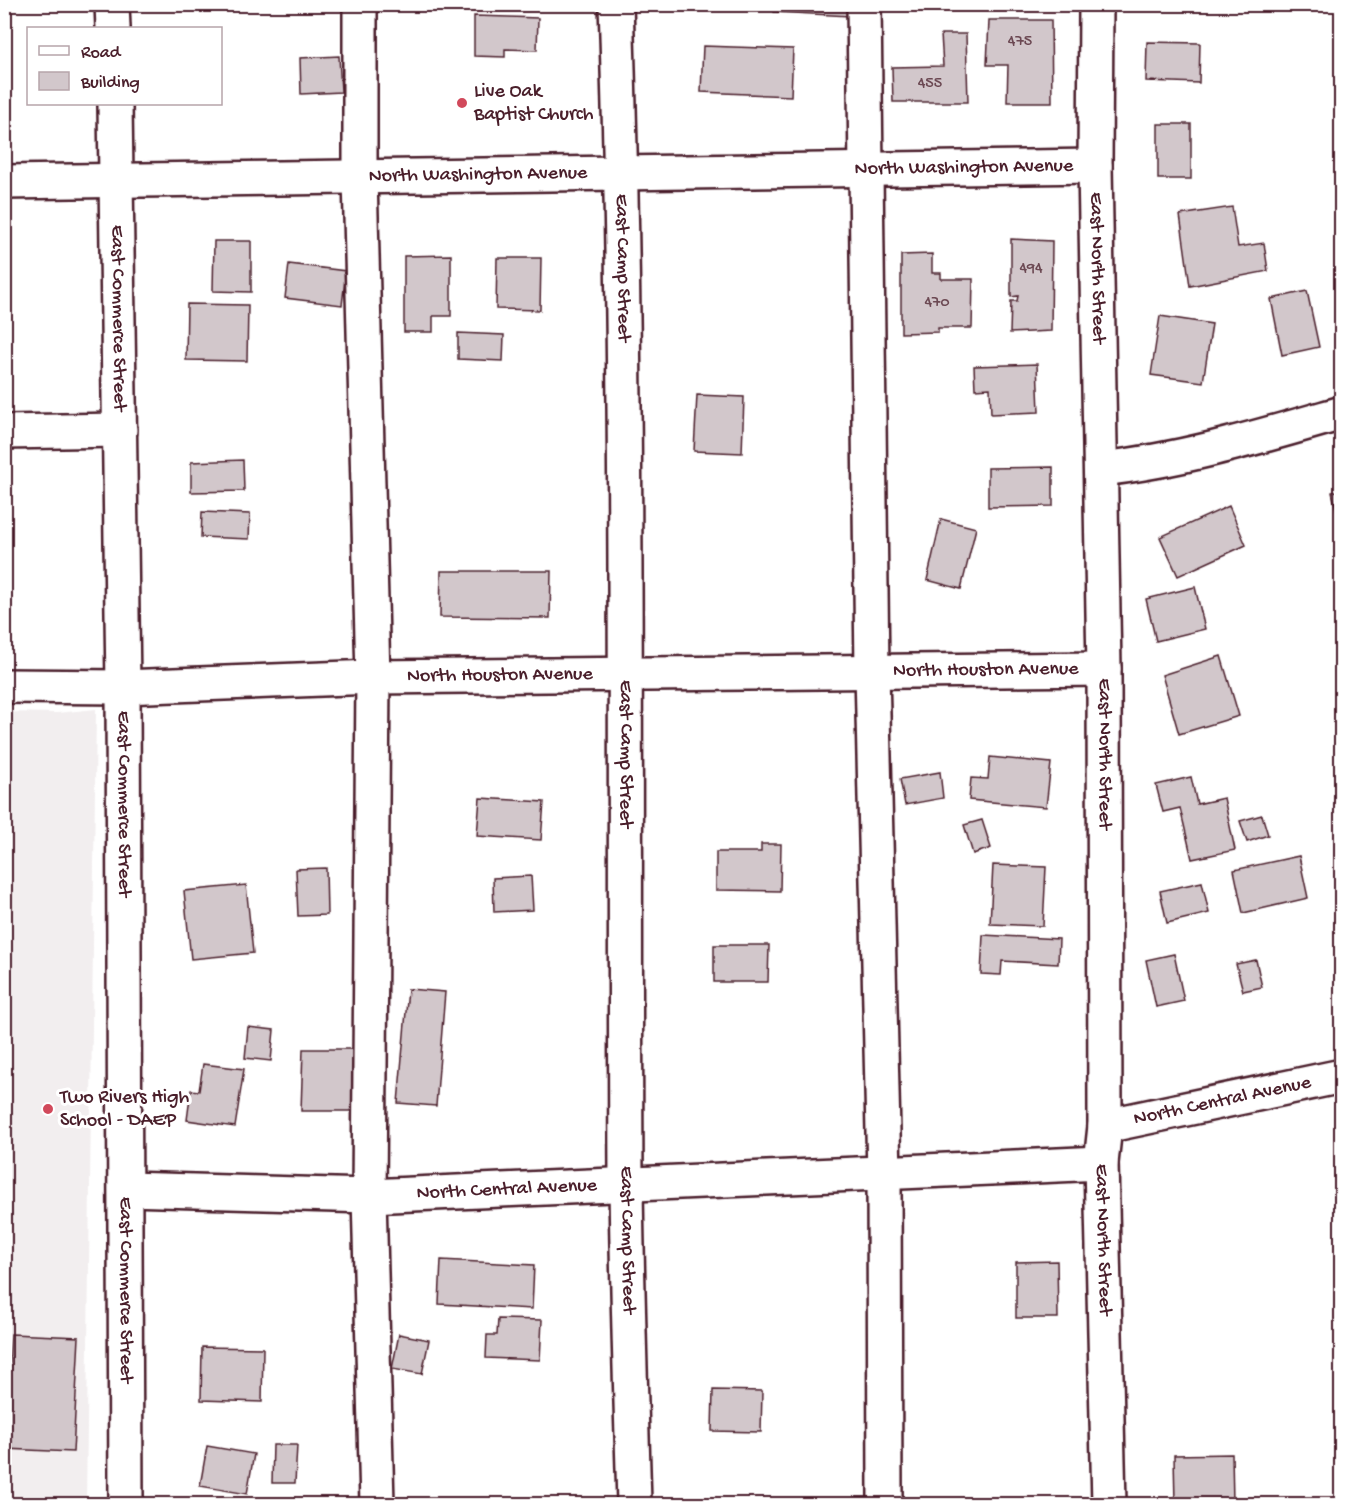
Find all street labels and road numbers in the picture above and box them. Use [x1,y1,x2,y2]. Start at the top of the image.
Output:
street label: North Washington Avenue [854,155,1074,181]
street label: North Washington Avenue [368,162,588,188]
street label: East North Street [1084,192,1110,346]
street label: East Camp Street [609,194,635,344]
street label: East Commerce Street [105,225,131,413]
street label: North Houston Avenue [893,658,1079,683]
street label: North Houston Avenue [407,663,593,688]
street label: East North Street [1093,678,1116,832]
street label: East Camp Street [614,680,637,830]
street label: East Commerce Street [112,711,135,899]
street label: North Central Avenue [1132,1071,1314,1131]
street label: East North Street [1090,1164,1116,1317]
street label: East Camp Street [614,1166,640,1316]
street label: North Central Avenue [416,1174,598,1205]
street label: East Commerce Street [113,1197,137,1385]

